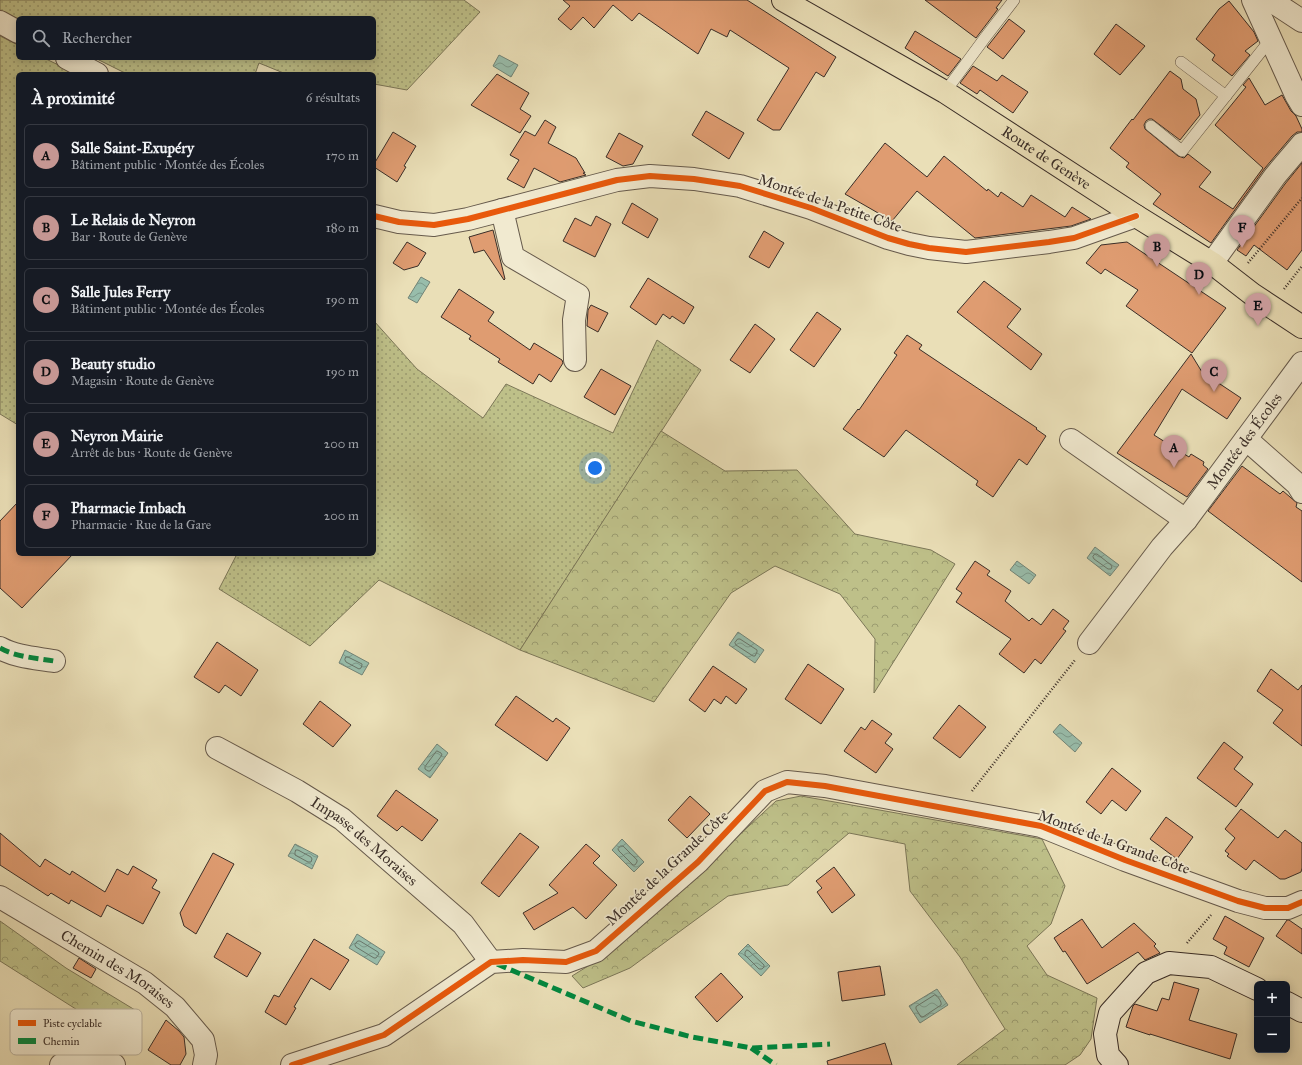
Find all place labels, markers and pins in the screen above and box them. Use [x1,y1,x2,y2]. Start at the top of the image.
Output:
pin: F [1229,215,1255,248]
pin: B [1144,234,1170,267]
pin: D [1186,262,1212,295]
pin: E [1245,293,1271,326]
pin: C [1201,359,1227,392]
pin: A [1161,435,1187,468]

